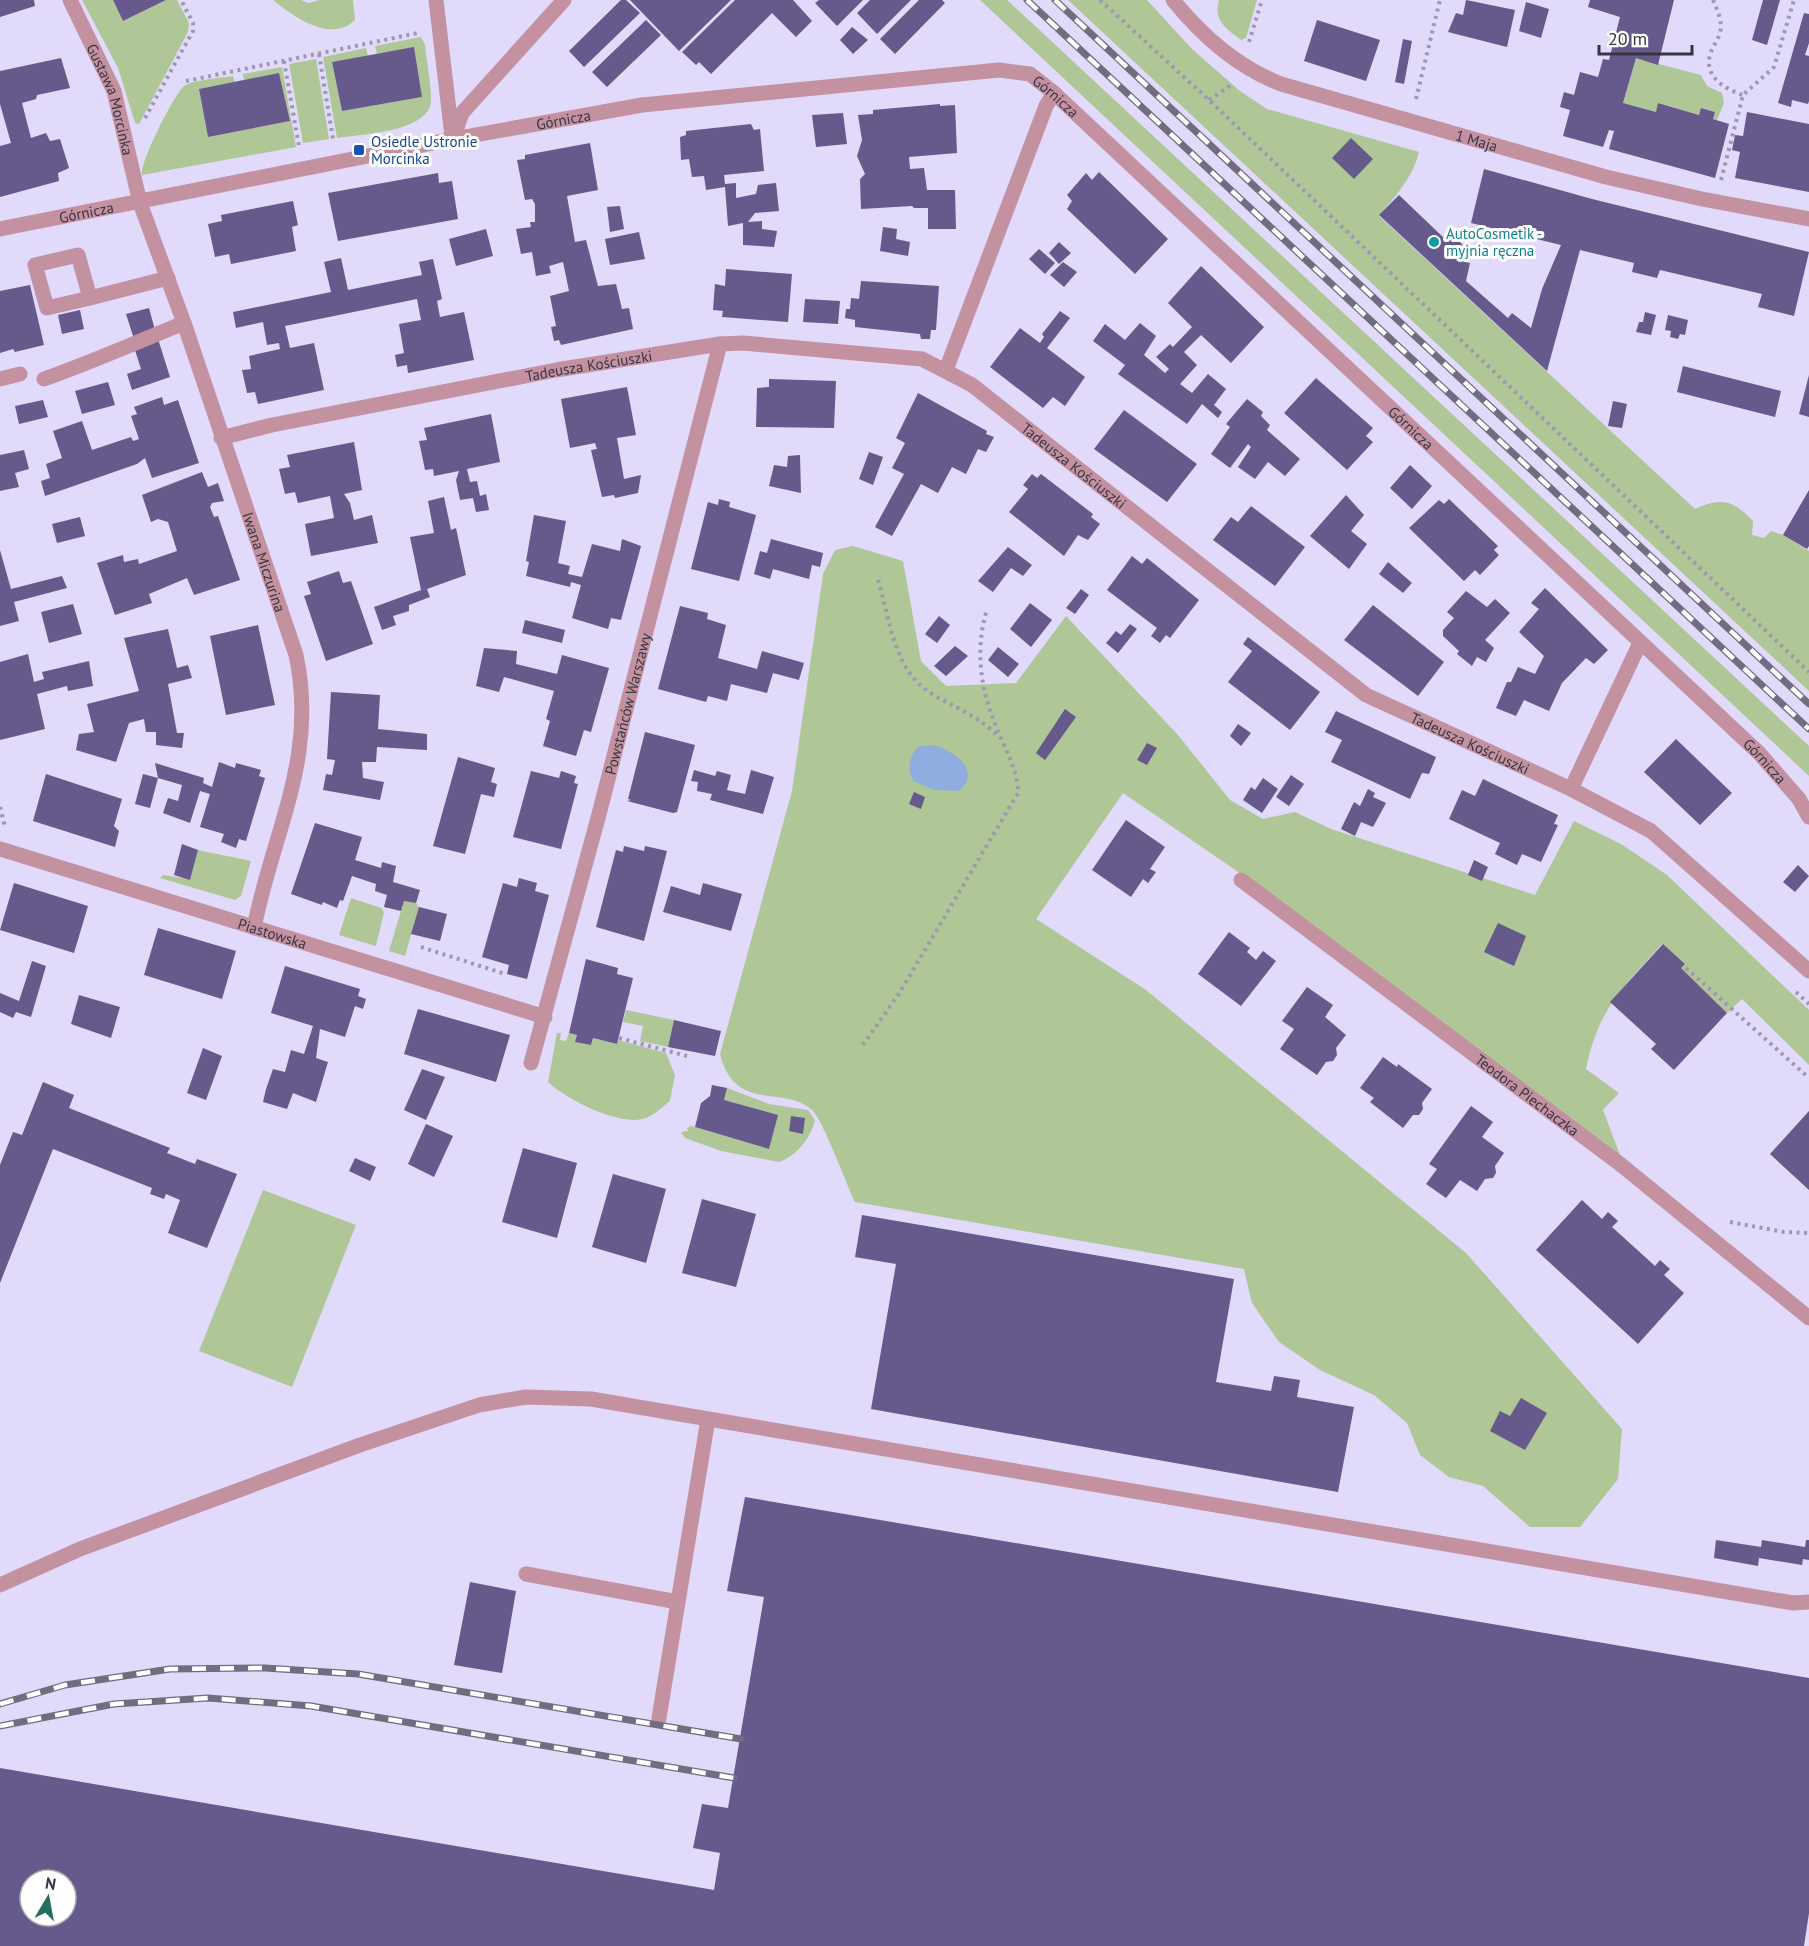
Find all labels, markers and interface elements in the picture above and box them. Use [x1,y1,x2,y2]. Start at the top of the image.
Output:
scale bar [1599,18,1692,56]
text: 20 m [1608,27,1647,50]
street label: Gustawa Morcinka [83,40,138,157]
street label: Górnicza [1029,71,1083,121]
street label: Górnicza [534,105,592,133]
street label: 1 Maja [1453,125,1500,155]
place label: Osiedle Ustronie Morcinka [371,132,477,168]
marker: Osiedle Ustronie Morcinka [352,143,366,157]
street label: Górnicza [57,197,115,227]
place label: AutoCosmetik - myjnia ręczna [1446,224,1542,260]
marker: AutoCosmetik - myjnia ręczna [1427,235,1441,249]
street label: Tadeusza Kościuszki [524,345,654,385]
street label: Górnicza [1385,402,1438,453]
street label: Tadeusza Kościuszki [1018,418,1130,513]
street label: Iwana Miczurina [239,509,290,614]
street label: Powstańców Warszawy [600,631,655,777]
street label: Tadeusza Kościuszki [1408,707,1533,778]
street label: Górnicza [1739,734,1791,787]
street label: Piastowska [236,913,309,952]
street label: Teodora Piechaczka [1472,1050,1583,1140]
north arrow [18,1868,78,1928]
text: N [44,1872,58,1894]

